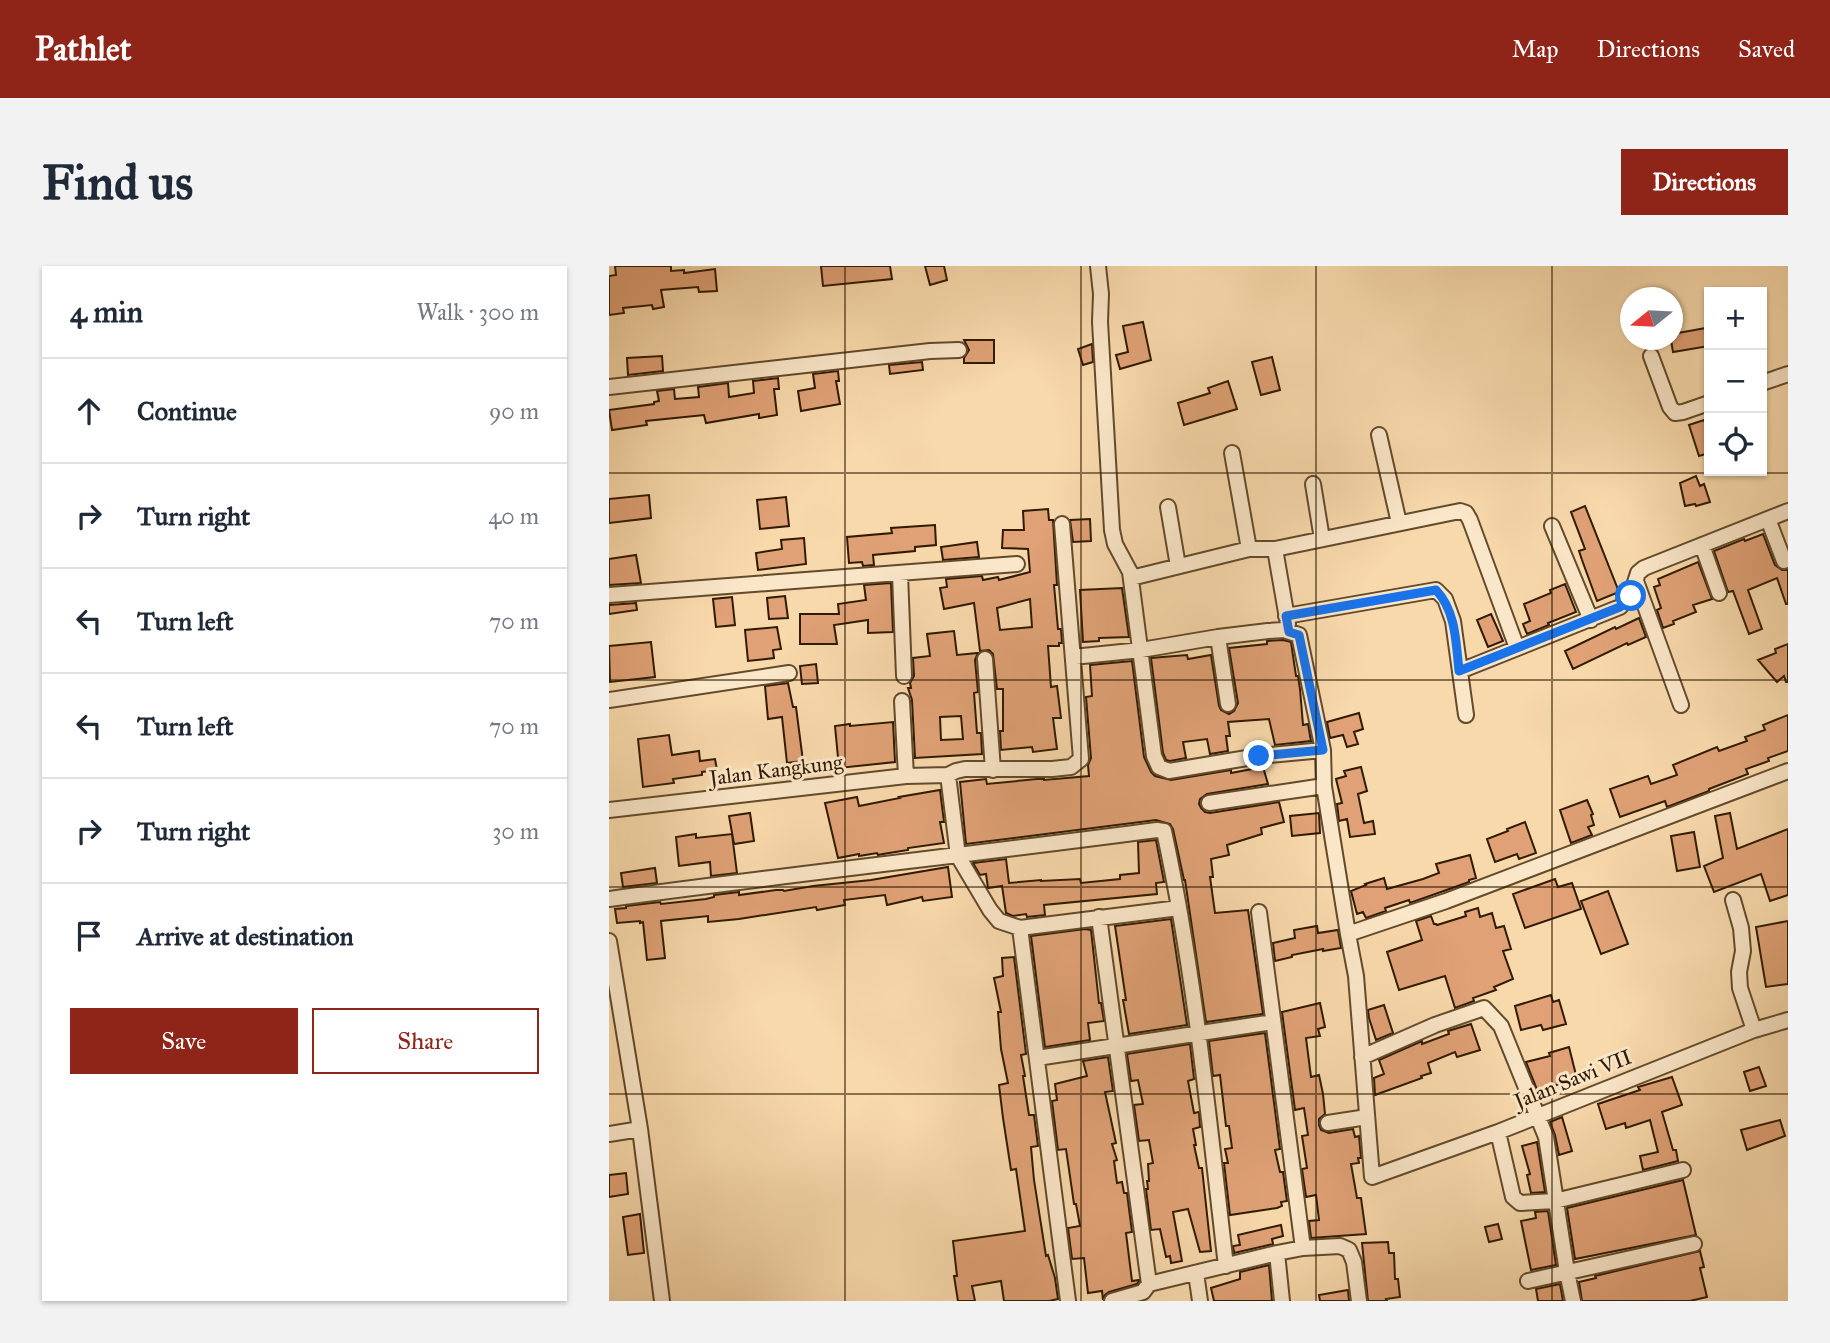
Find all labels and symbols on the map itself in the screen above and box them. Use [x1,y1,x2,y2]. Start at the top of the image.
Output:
north arrow [1620,287,1683,350]
route start [1615,580,1646,611]
route end [1243,740,1274,771]
street label: Jalan Kangkung [706,749,844,791]
street label: Jalan Sawi VII [1508,1044,1636,1115]

